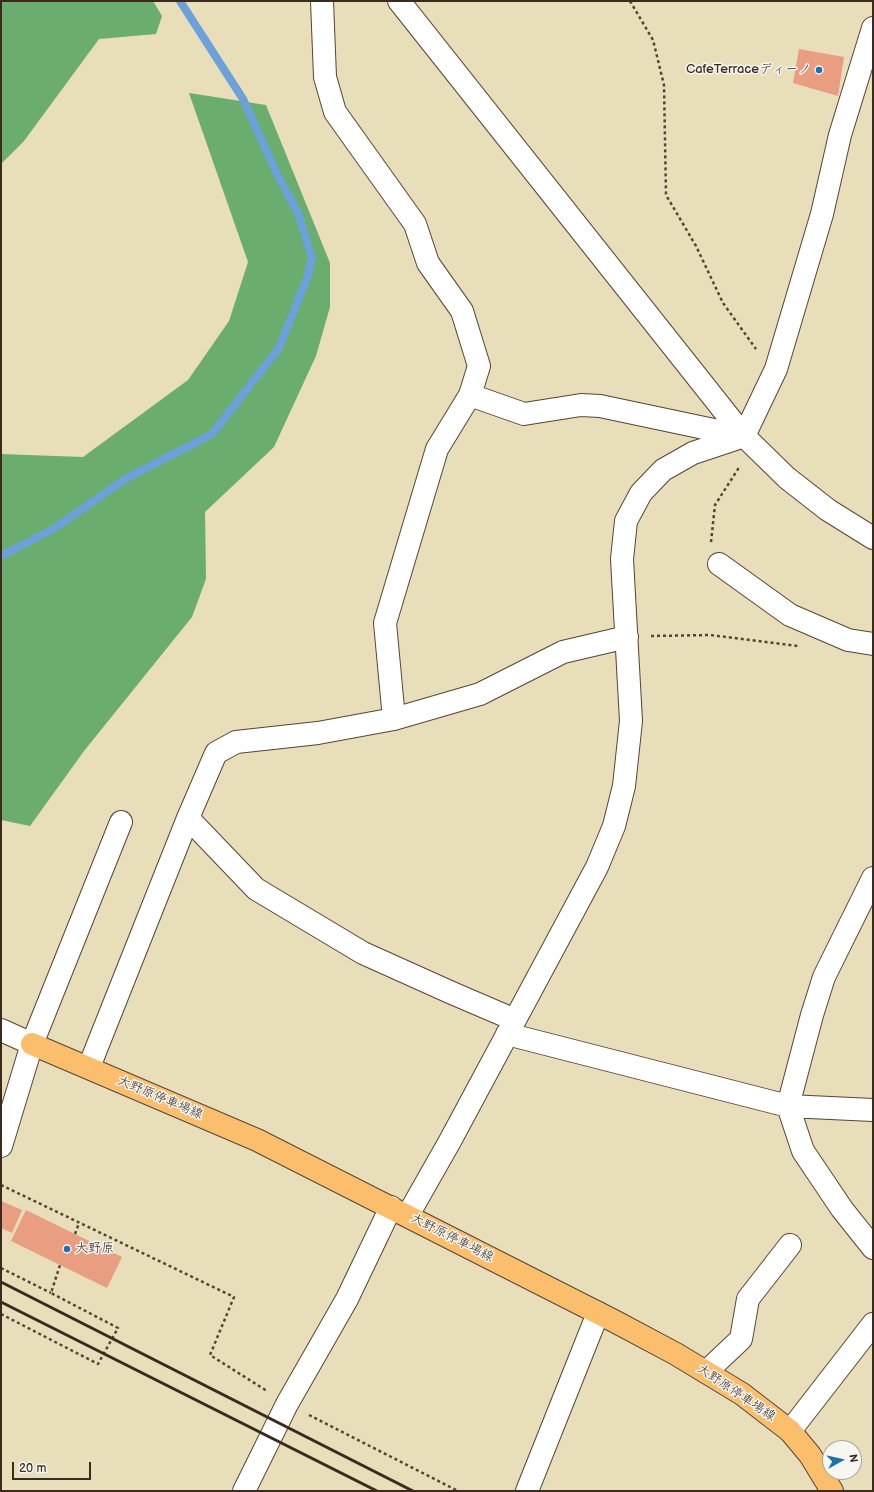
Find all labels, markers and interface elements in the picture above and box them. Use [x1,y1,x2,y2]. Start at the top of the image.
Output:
place label: CafeTerraceディーノ [686,62,811,78]
marker: CafeTerraceディーノ [814,65,824,75]
street label: 大野原停車場線 [115,1073,205,1123]
street label: 大野原停車場線 [408,1210,496,1266]
place label: 大野原 [75,1241,114,1257]
marker: 大野原 [62,1244,72,1254]
street label: 大野原停車場線 [694,1361,778,1425]
north arrow [822,1440,862,1480]
text: N [846,1453,860,1463]
scale bar [14,1454,93,1480]
text: 20 m [19,1461,46,1476]

